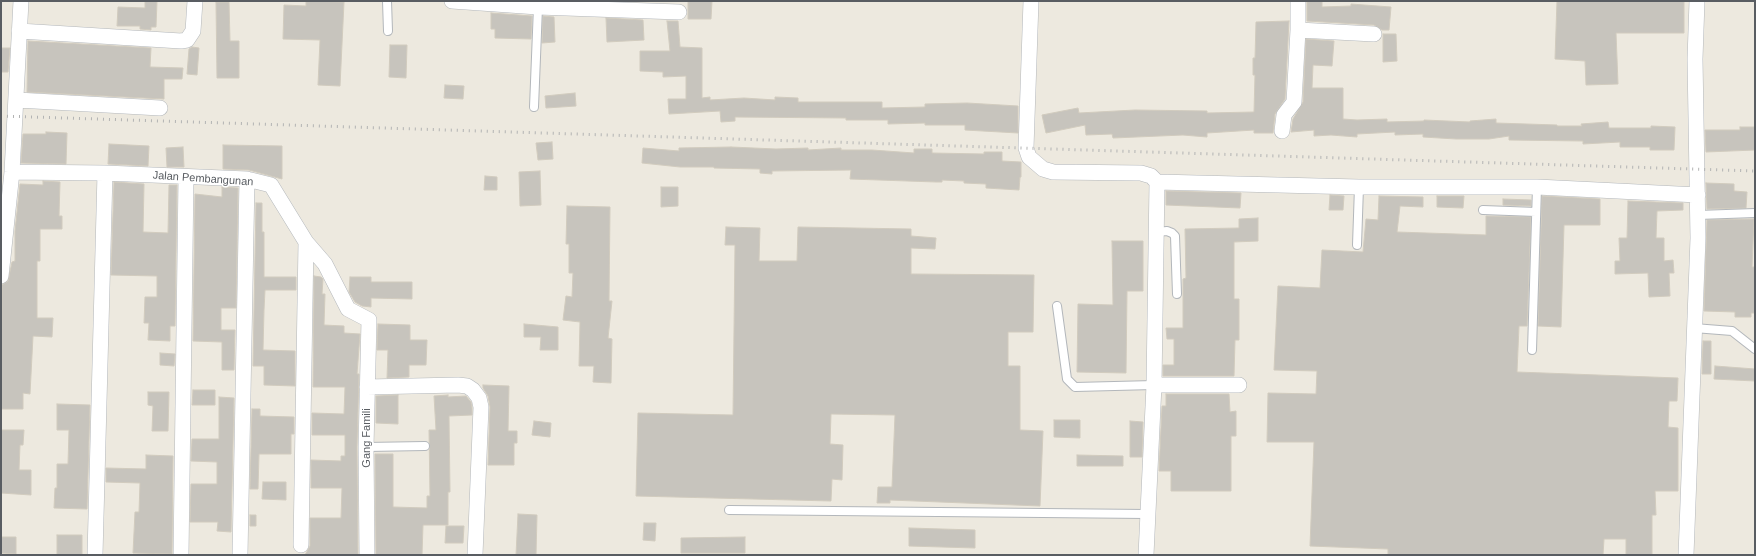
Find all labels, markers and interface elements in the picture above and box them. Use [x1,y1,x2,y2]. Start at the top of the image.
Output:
street label: Jalan Pembangunan [152,169,254,189]
street label: Gang Famili [360,408,374,468]

